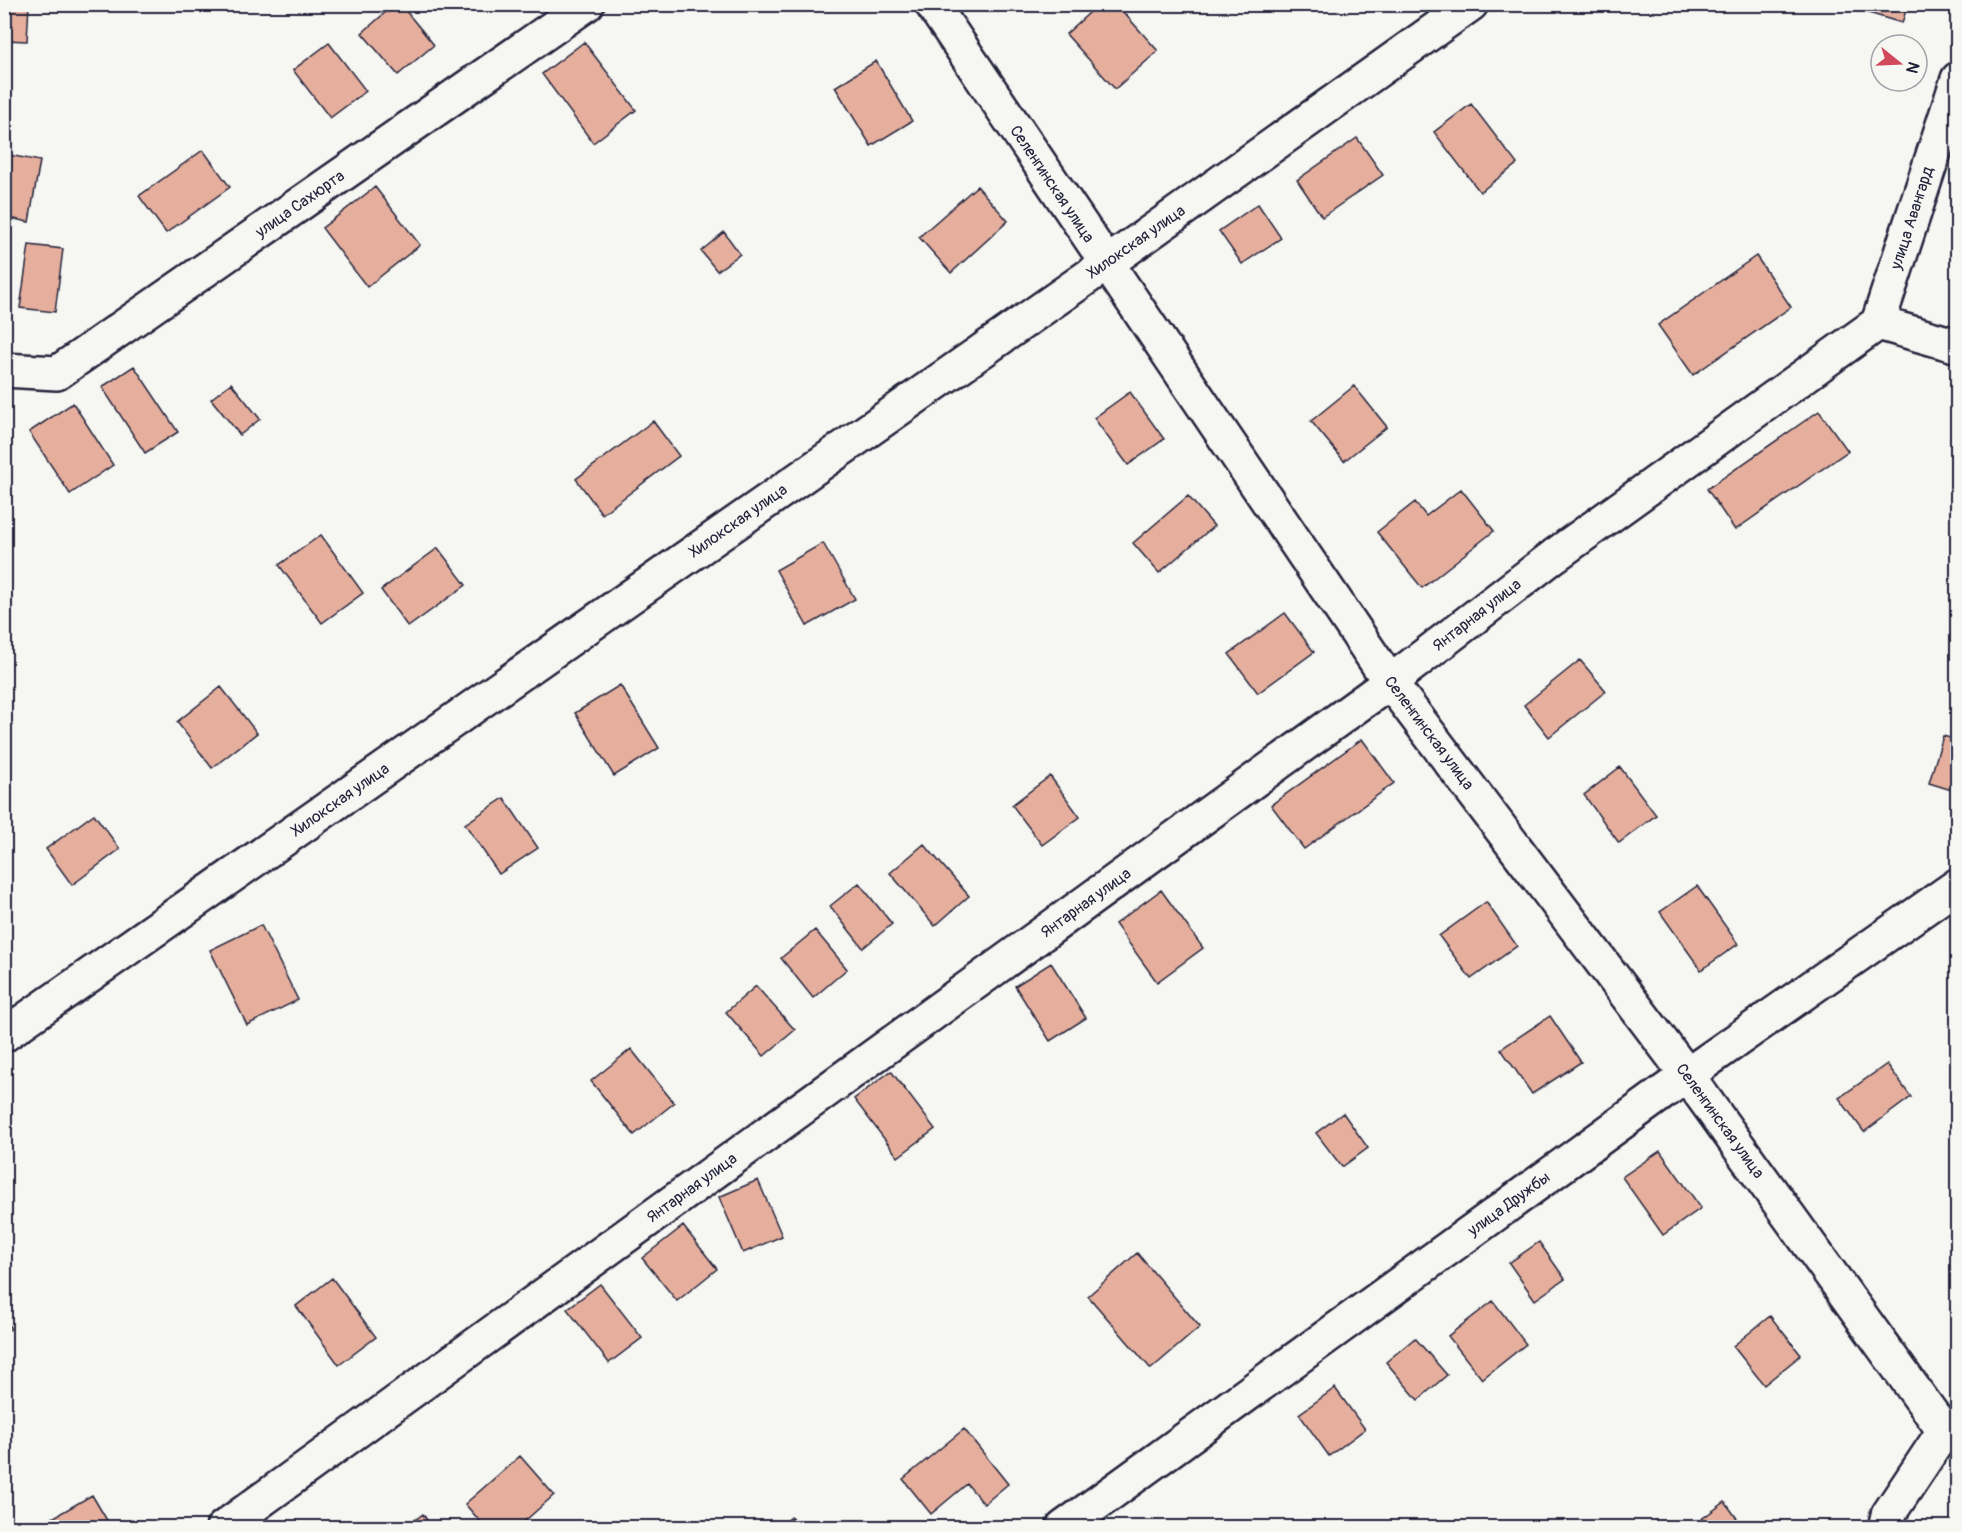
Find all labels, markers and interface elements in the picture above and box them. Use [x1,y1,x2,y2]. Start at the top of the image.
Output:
north arrow [1869,33,1929,93]
text: N [1901,59,1923,76]
street label: Селенгинская улица [1005,122,1099,246]
street label: улица Авангард [1886,164,1938,273]
street label: улица Сахюрта [251,166,348,243]
street label: Хилокская улица [1083,201,1189,283]
street label: Хилокская улица [685,480,791,562]
street label: Янтарная улица [1429,574,1525,656]
street label: Селенгинская улица [1380,672,1478,794]
street label: Хилокская улица [287,759,393,841]
street label: Янтарная улица [1037,864,1135,942]
street label: Селенгинская улица [1672,1060,1768,1182]
street label: Янтарная улица [643,1149,741,1227]
street label: улица Дружбы [1463,1167,1554,1241]

